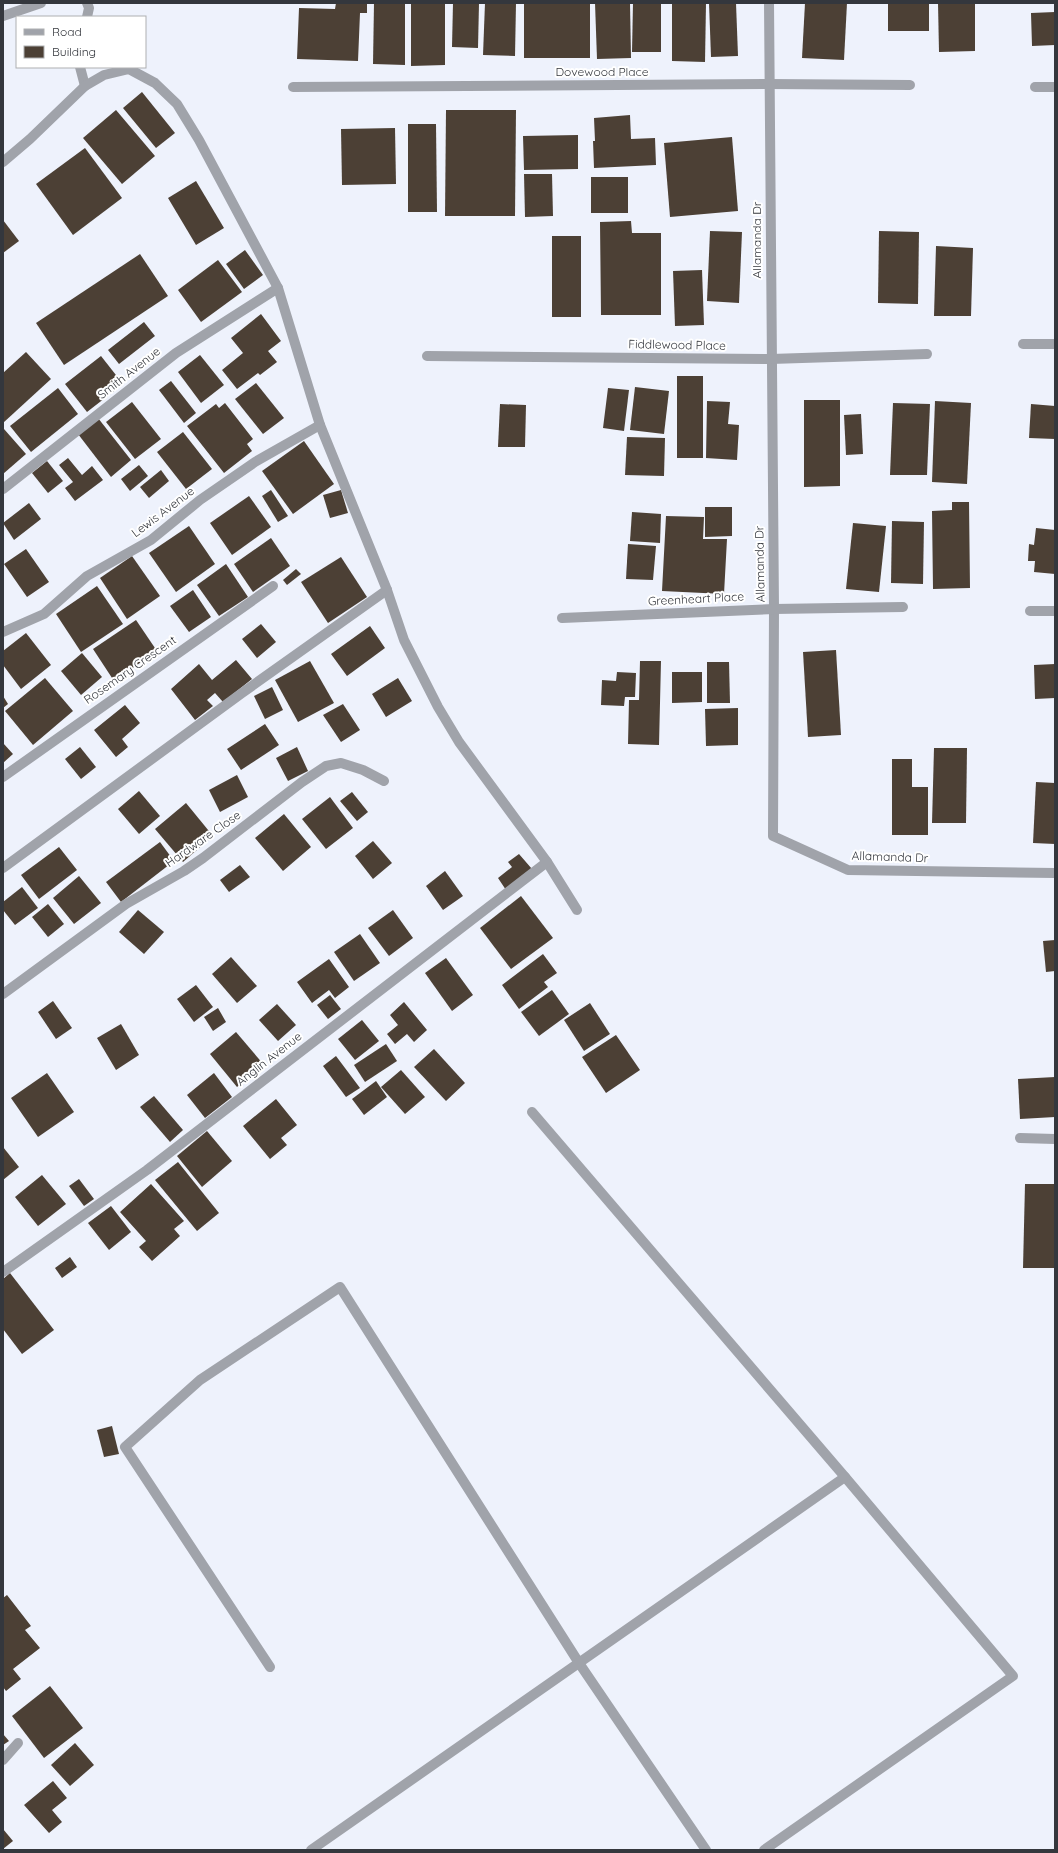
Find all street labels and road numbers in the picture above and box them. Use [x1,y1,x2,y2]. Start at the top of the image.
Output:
street label: Dovewood Place [555,64,649,79]
street label: Allamanda Dr [749,201,764,278]
street label: Fiddlewood Place [628,336,726,353]
street label: Smith Avenue [94,343,163,402]
street label: Lewis Avenue [128,483,197,540]
street label: Allamanda Dr [751,525,768,603]
street label: Greenheart Place [648,588,745,609]
street label: Rosemary Crescent [81,632,179,707]
street label: Hardware Close [162,807,243,870]
street label: Allamanda Dr [851,848,929,865]
street label: Anglin Avenue [233,1028,305,1089]

